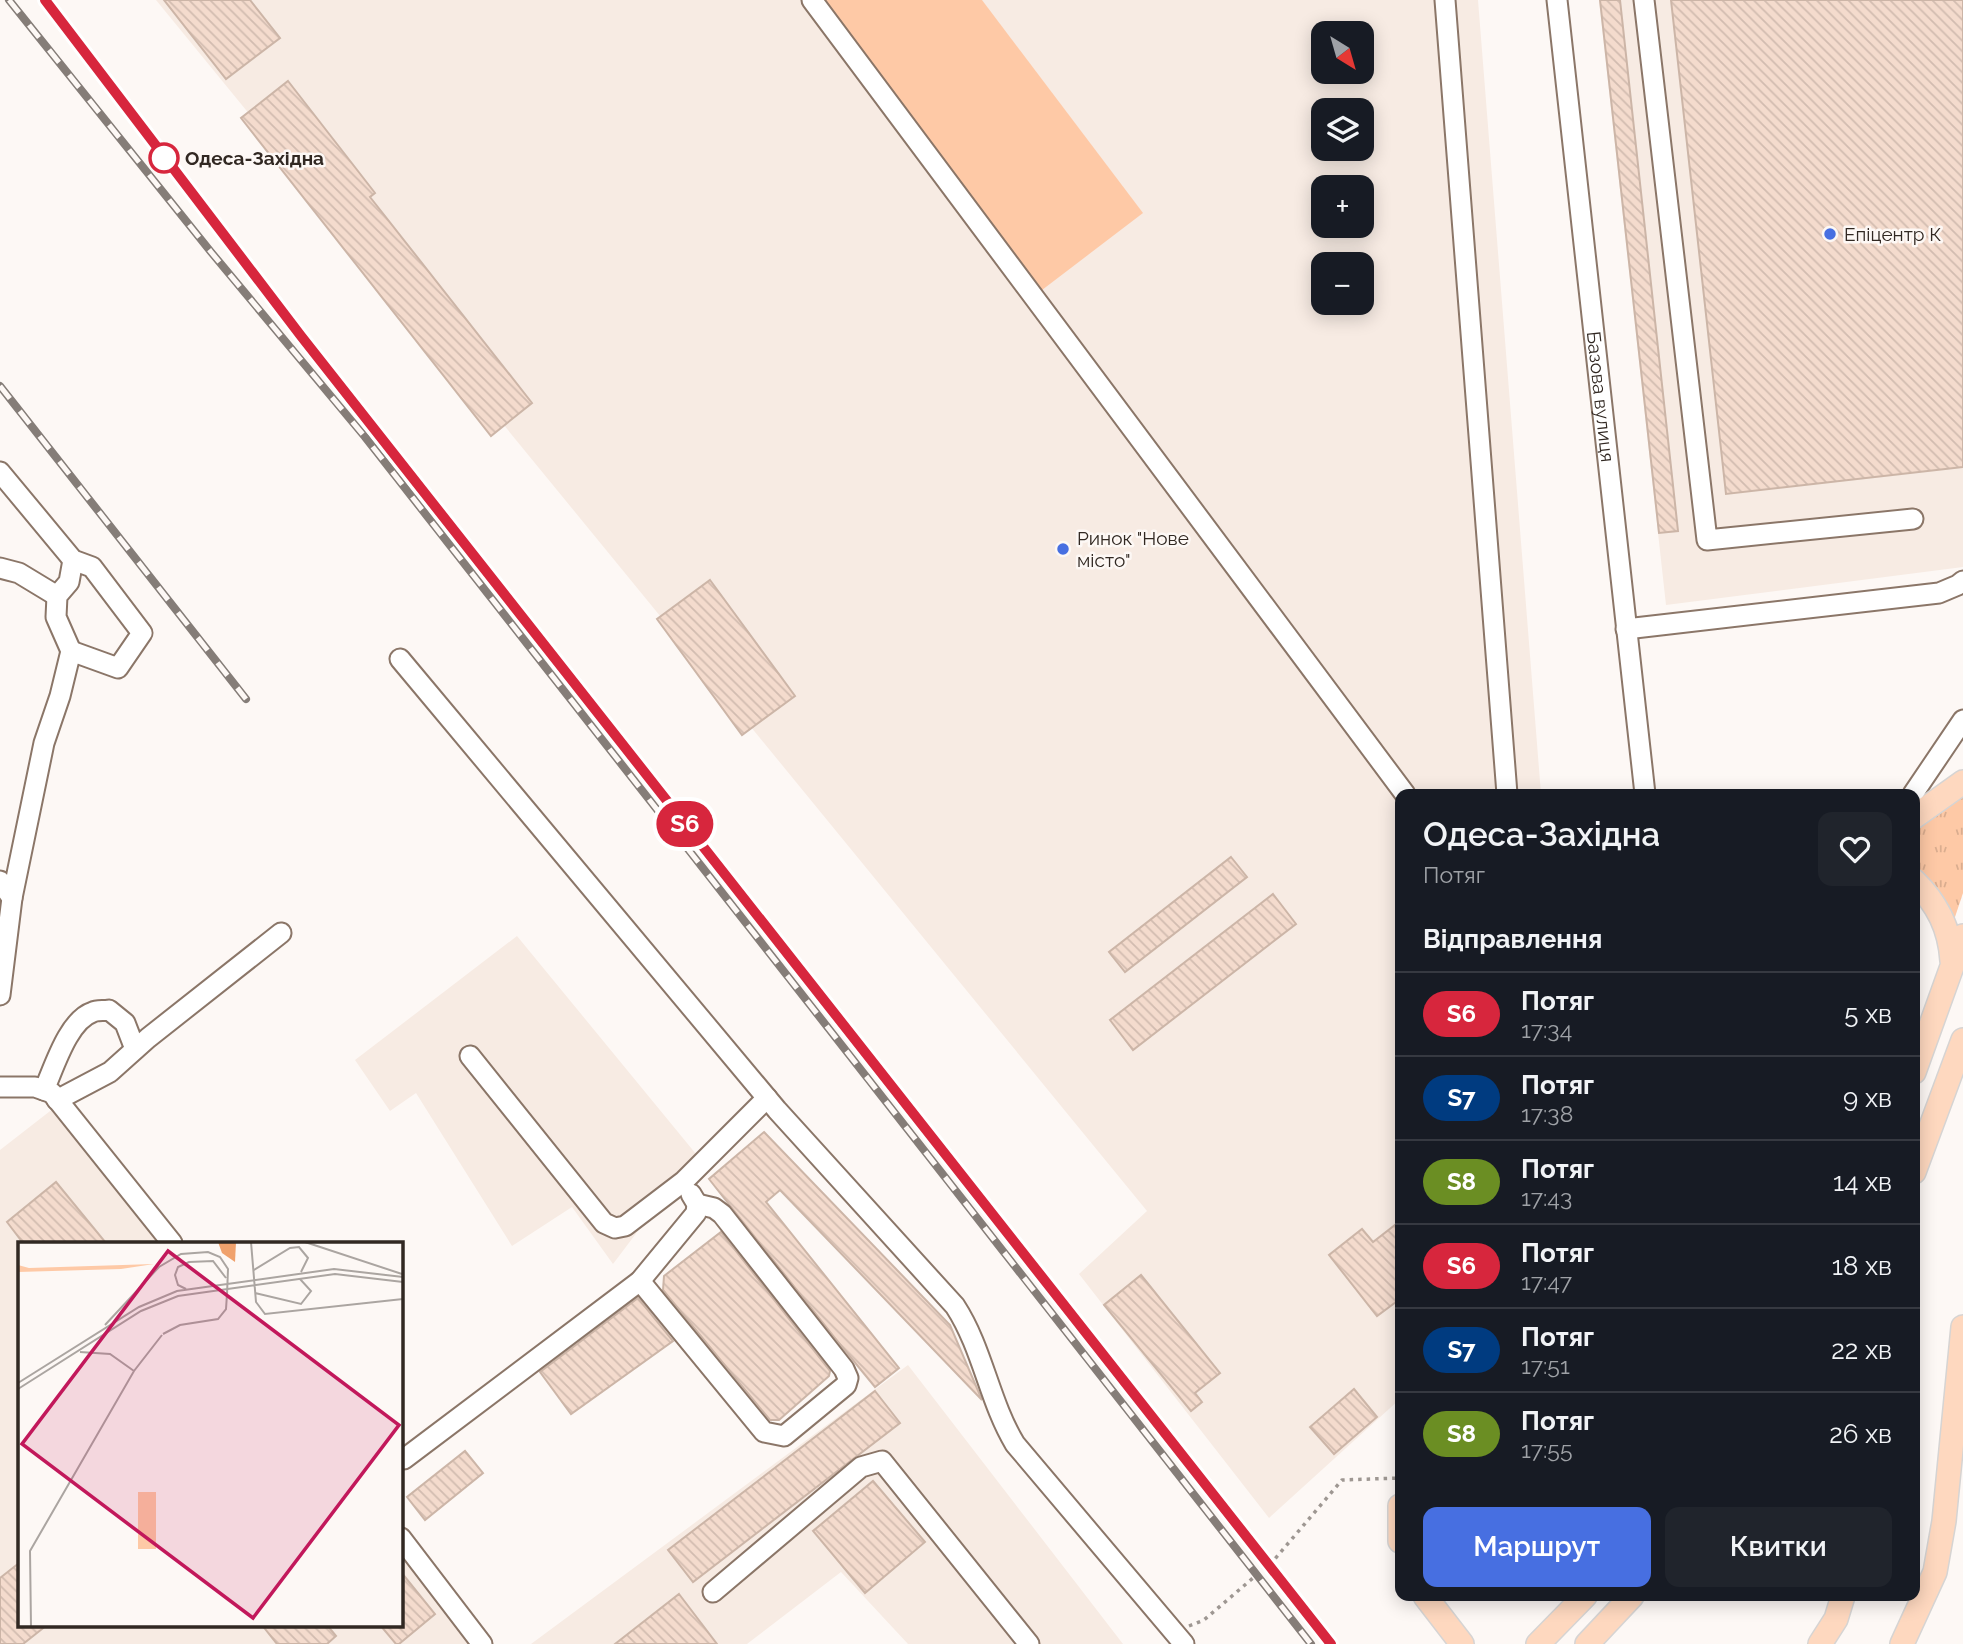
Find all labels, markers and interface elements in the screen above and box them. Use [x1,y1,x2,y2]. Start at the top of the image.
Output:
north arrow [1311,21,1374,84]
map controls [1311,21,1374,315]
button: layers [1311,98,1374,161]
marker: Одеса-Західна [149,143,179,173]
place label: Одеса-Західна [185,147,324,169]
button: + [1311,175,1374,238]
place label: Епіцентр К [1844,223,1941,245]
marker: Епіцентр К [1822,226,1838,242]
button: − [1311,252,1374,315]
street label: Базова вулиця [1583,330,1619,463]
place label: Ринок "Нове місто" [1077,527,1189,571]
marker: Ринок "Нове місто" [1055,541,1071,557]
line badge: S6 [654,801,716,847]
text: S6 [670,809,700,838]
button: heart [1818,812,1892,886]
text: Одеса-Західна [1423,815,1660,854]
text: Потяг [1423,861,1485,888]
text: Відправлення [1423,924,1602,954]
text: Потяг [1521,986,1594,1016]
text: S6 [1447,999,1476,1028]
text: 5 хв [1844,999,1892,1029]
text: 17:34 [1521,1016,1572,1043]
text: Потяг [1521,1070,1594,1100]
text: S7 [1447,1083,1476,1112]
text: 9 хв [1843,1083,1892,1113]
text: 17:38 [1521,1100,1573,1127]
text: Потяг [1521,1154,1594,1184]
text: S8 [1447,1167,1476,1196]
text: 14 хв [1833,1167,1892,1197]
text: 17:43 [1521,1184,1572,1211]
text: Потяг [1521,1238,1594,1268]
inset map [18,1242,402,1626]
text: S6 [1447,1251,1476,1280]
text: 18 хв [1832,1251,1892,1281]
text: 17:47 [1521,1268,1572,1295]
text: Потяг [1521,1322,1594,1352]
text: S7 [1447,1335,1476,1364]
text: 22 хв [1831,1335,1892,1365]
text: 17:51 [1521,1352,1570,1379]
text: Потяг [1521,1406,1594,1436]
text: S8 [1447,1419,1476,1448]
text: 26 хв [1829,1419,1892,1449]
text: 17:55 [1521,1436,1572,1463]
button: Маршрут [1423,1507,1651,1587]
button: Квитки [1665,1507,1892,1587]

